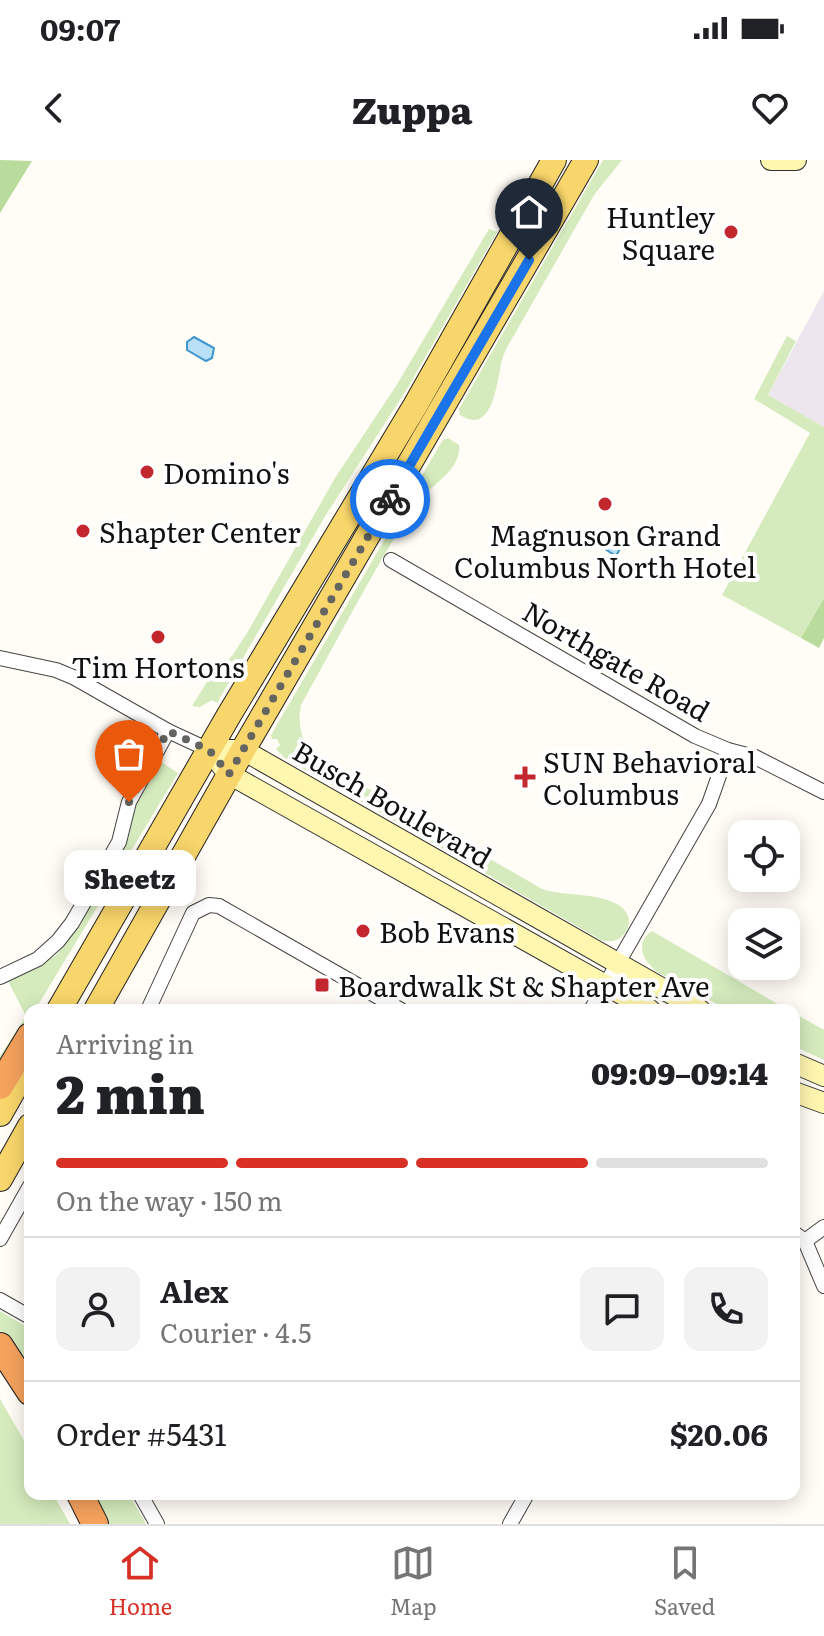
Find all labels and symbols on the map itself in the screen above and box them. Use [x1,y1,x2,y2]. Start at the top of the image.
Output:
pin [495,178,563,260]
place label: Huntley Square [606,195,716,269]
marker: Huntley Square [722,223,740,241]
place label: Domino's [163,451,289,493]
courier [350,459,430,539]
marker: Domino's [138,463,156,481]
marker: Magnuson Grand Columbus North Hotel [596,495,614,513]
place label: Shapter Center [99,510,301,552]
place label: Magnuson Grand Columbus North Hotel [454,513,756,587]
marker: Shapter Center [74,522,92,540]
street label: Northgate Road [516,589,718,731]
marker: Tim Hortons [149,628,167,646]
place label: Tim Hortons [71,645,245,687]
pin [95,720,163,802]
street label: Busch Boulevard [286,729,500,877]
place label: SUN Behavioral Columbus [543,740,756,814]
marker: SUN Behavioral Columbus [514,766,536,788]
callout: Sheetz [63,850,195,906]
place label: Bob Evans [379,910,515,952]
marker: Bob Evans [354,922,372,940]
place label: Boardwalk St & Shapter Ave [338,964,710,1006]
marker: Boardwalk St & Shapter Ave [313,976,331,994]

